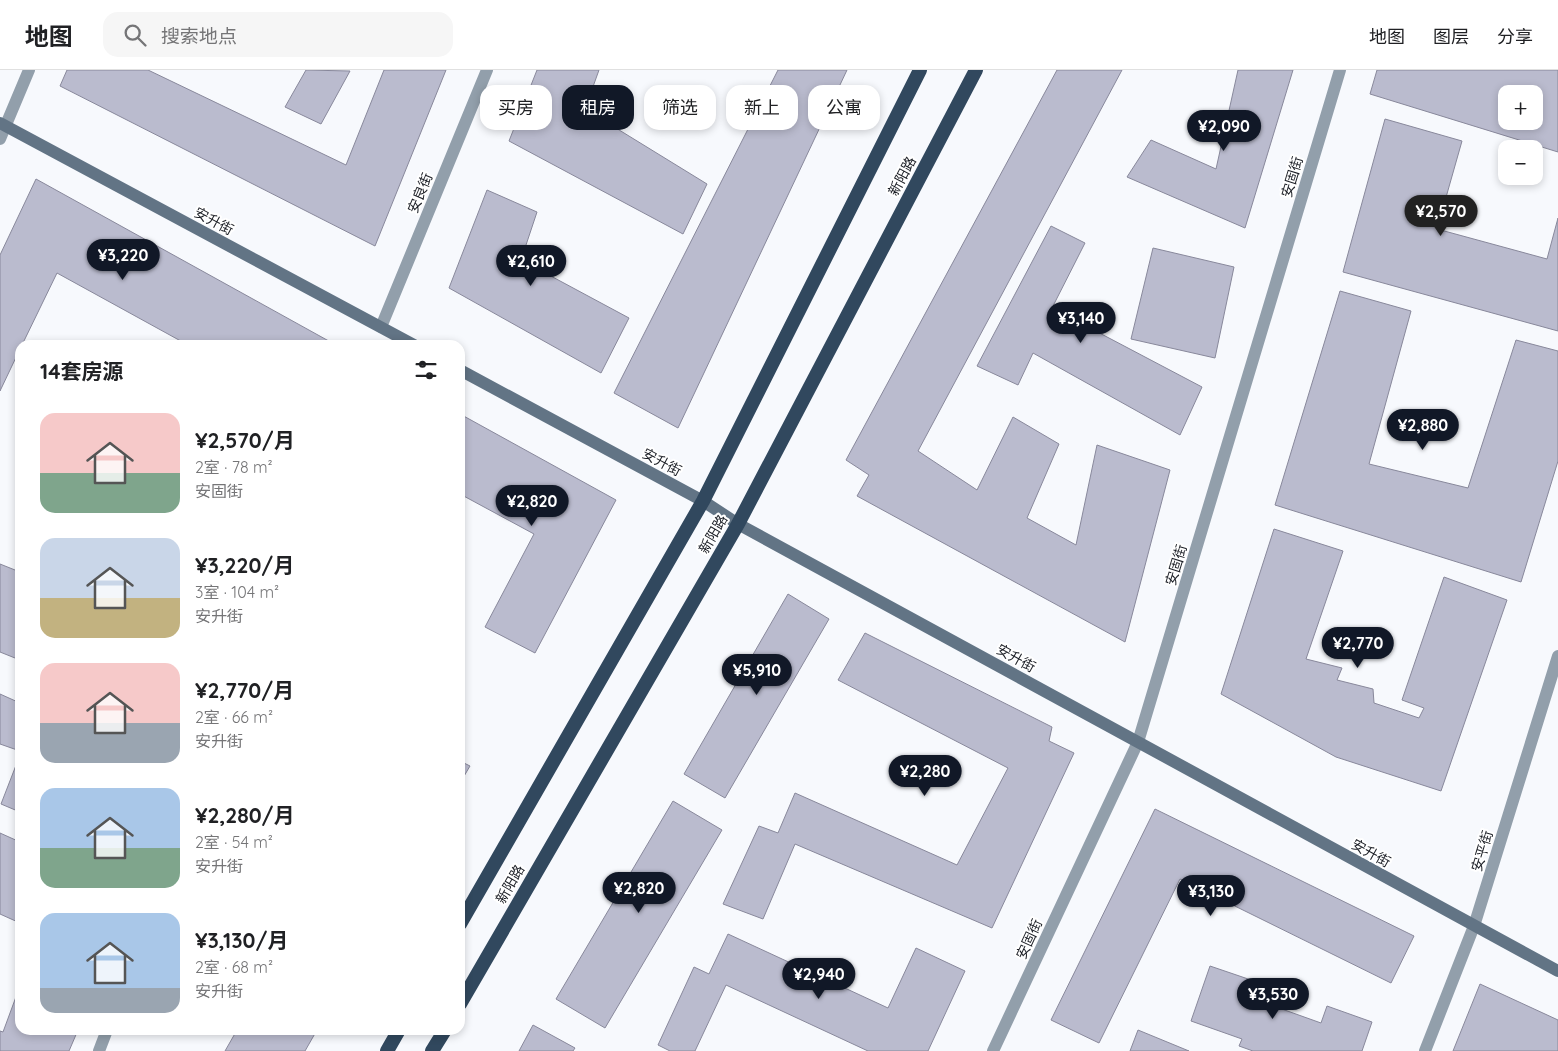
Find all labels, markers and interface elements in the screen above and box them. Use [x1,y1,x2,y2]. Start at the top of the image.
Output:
search box [103,12,453,57]
text: 地图 [25,21,73,51]
icon: search [121,21,149,49]
text: 搜索地点 [161,24,237,48]
text: 地图 [1369,25,1405,48]
text: 图层 [1433,25,1469,48]
text: 分享 [1497,25,1533,48]
chip: 买房 [480,85,552,130]
chip: 租房 [562,85,634,130]
chip: 筛选 [644,85,716,130]
chip: 新上 [726,85,798,130]
chip: 公寓 [808,85,880,130]
map controls [1498,85,1543,185]
button: + [1498,85,1543,130]
pin: ¥2,090 [1183,109,1265,152]
text: ¥2,090 [1198,116,1250,136]
button: − [1498,140,1543,185]
street label: 新阳路 [884,153,920,199]
street label: 安固街 [1277,154,1307,200]
street label: 安良街 [404,170,436,216]
pin: ¥2,570 [1400,194,1482,237]
text: ¥2,570 [1416,201,1466,221]
street label: 安升街 [191,203,237,239]
pin: ¥3,220 [82,238,164,281]
pin: ¥2,610 [490,244,572,287]
text: ¥3,220 [98,245,148,265]
text: ¥2,610 [507,251,555,271]
pin: ¥3,140 [1040,302,1122,344]
text: ¥3,140 [1058,308,1104,328]
icon: filters [412,356,440,384]
text: 14套房源 [40,358,124,384]
pin: ¥2,880 [1382,408,1464,451]
text: ¥2,880 [1398,415,1448,435]
text: ¥2,570/月 [195,427,295,453]
icon: home [80,433,140,493]
street label: 安升街 [639,444,685,480]
text: 2室 · 78 m² [195,457,273,477]
text: 安固街 [195,481,243,501]
pin: ¥2,820 [491,484,573,527]
text: ¥2,820 [507,491,557,511]
street label: 新阳路 [695,511,731,557]
street label: 安固街 [1161,542,1191,588]
text: ¥3,220/月 [195,552,294,578]
icon: home [80,558,140,618]
text: 3室 · 104 m² [195,582,279,602]
text: 安升街 [195,606,243,626]
pin: ¥2,770 [1317,626,1399,669]
text: ¥2,770 [1333,633,1383,653]
street label: 安升街 [993,640,1039,676]
pin: ¥5,910 [716,654,798,696]
text: ¥5,910 [733,660,781,680]
text: ¥2,770/月 [195,677,294,703]
icon: home [80,683,140,743]
text: 2室 · 66 m² [195,707,273,727]
text: 安升街 [195,731,243,751]
pin: ¥2,280 [884,754,966,797]
text: ¥2,280 [900,761,950,781]
text: ¥2,280/月 [195,802,295,828]
icon: home [80,808,140,868]
street label: 安平街 [1467,828,1497,874]
text: 2室 · 54 m² [195,832,273,852]
street label: 安升街 [1348,835,1394,871]
text: 安升街 [195,856,243,876]
street label: 新阳路 [492,861,528,907]
pin: ¥2,820 [598,872,680,914]
pin: ¥3,130 [1170,874,1252,917]
text: ¥2,820 [614,878,664,898]
text: ¥3,130 [1188,881,1234,901]
street label: 安固街 [1012,916,1046,962]
text: ¥3,130/月 [195,927,288,953]
icon: home [80,933,140,993]
text: 2室 · 68 m² [195,957,273,977]
pin: ¥2,940 [778,958,860,1000]
text: ¥2,940 [793,964,845,984]
pin: ¥3,530 [1232,978,1314,1020]
text: 安升街 [195,981,243,1001]
text: ¥3,530 [1248,984,1298,1004]

